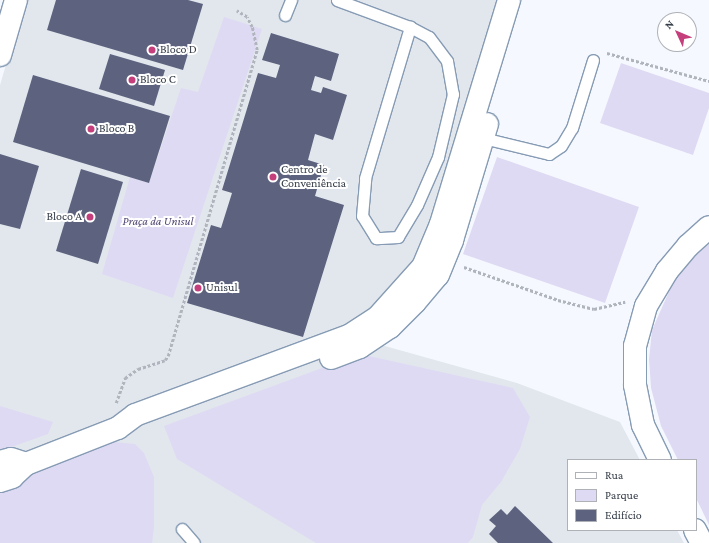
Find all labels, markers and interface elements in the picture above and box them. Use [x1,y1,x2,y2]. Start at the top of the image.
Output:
north arrow [657,12,697,52]
text: N [662,17,676,31]
place label: Bloco D [160,43,197,57]
marker: Bloco D [147,45,157,55]
place label: Bloco C [140,73,176,87]
marker: Bloco C [127,75,137,85]
place label: Bloco B [99,122,134,136]
marker: Bloco B [86,124,96,134]
place label: Centro de Conveniência [281,163,346,191]
marker: Centro de Conveniência [268,172,278,182]
place label: Bloco A [46,210,82,224]
marker: Bloco A [85,212,95,222]
park label: Praça da Unisul [123,215,193,229]
place label: Unisul [206,281,238,295]
marker: Unisul [193,283,203,293]
legend [567,459,697,531]
text: Rua [605,468,623,482]
text: Parque [605,488,638,502]
text: Edifício [605,508,642,522]

